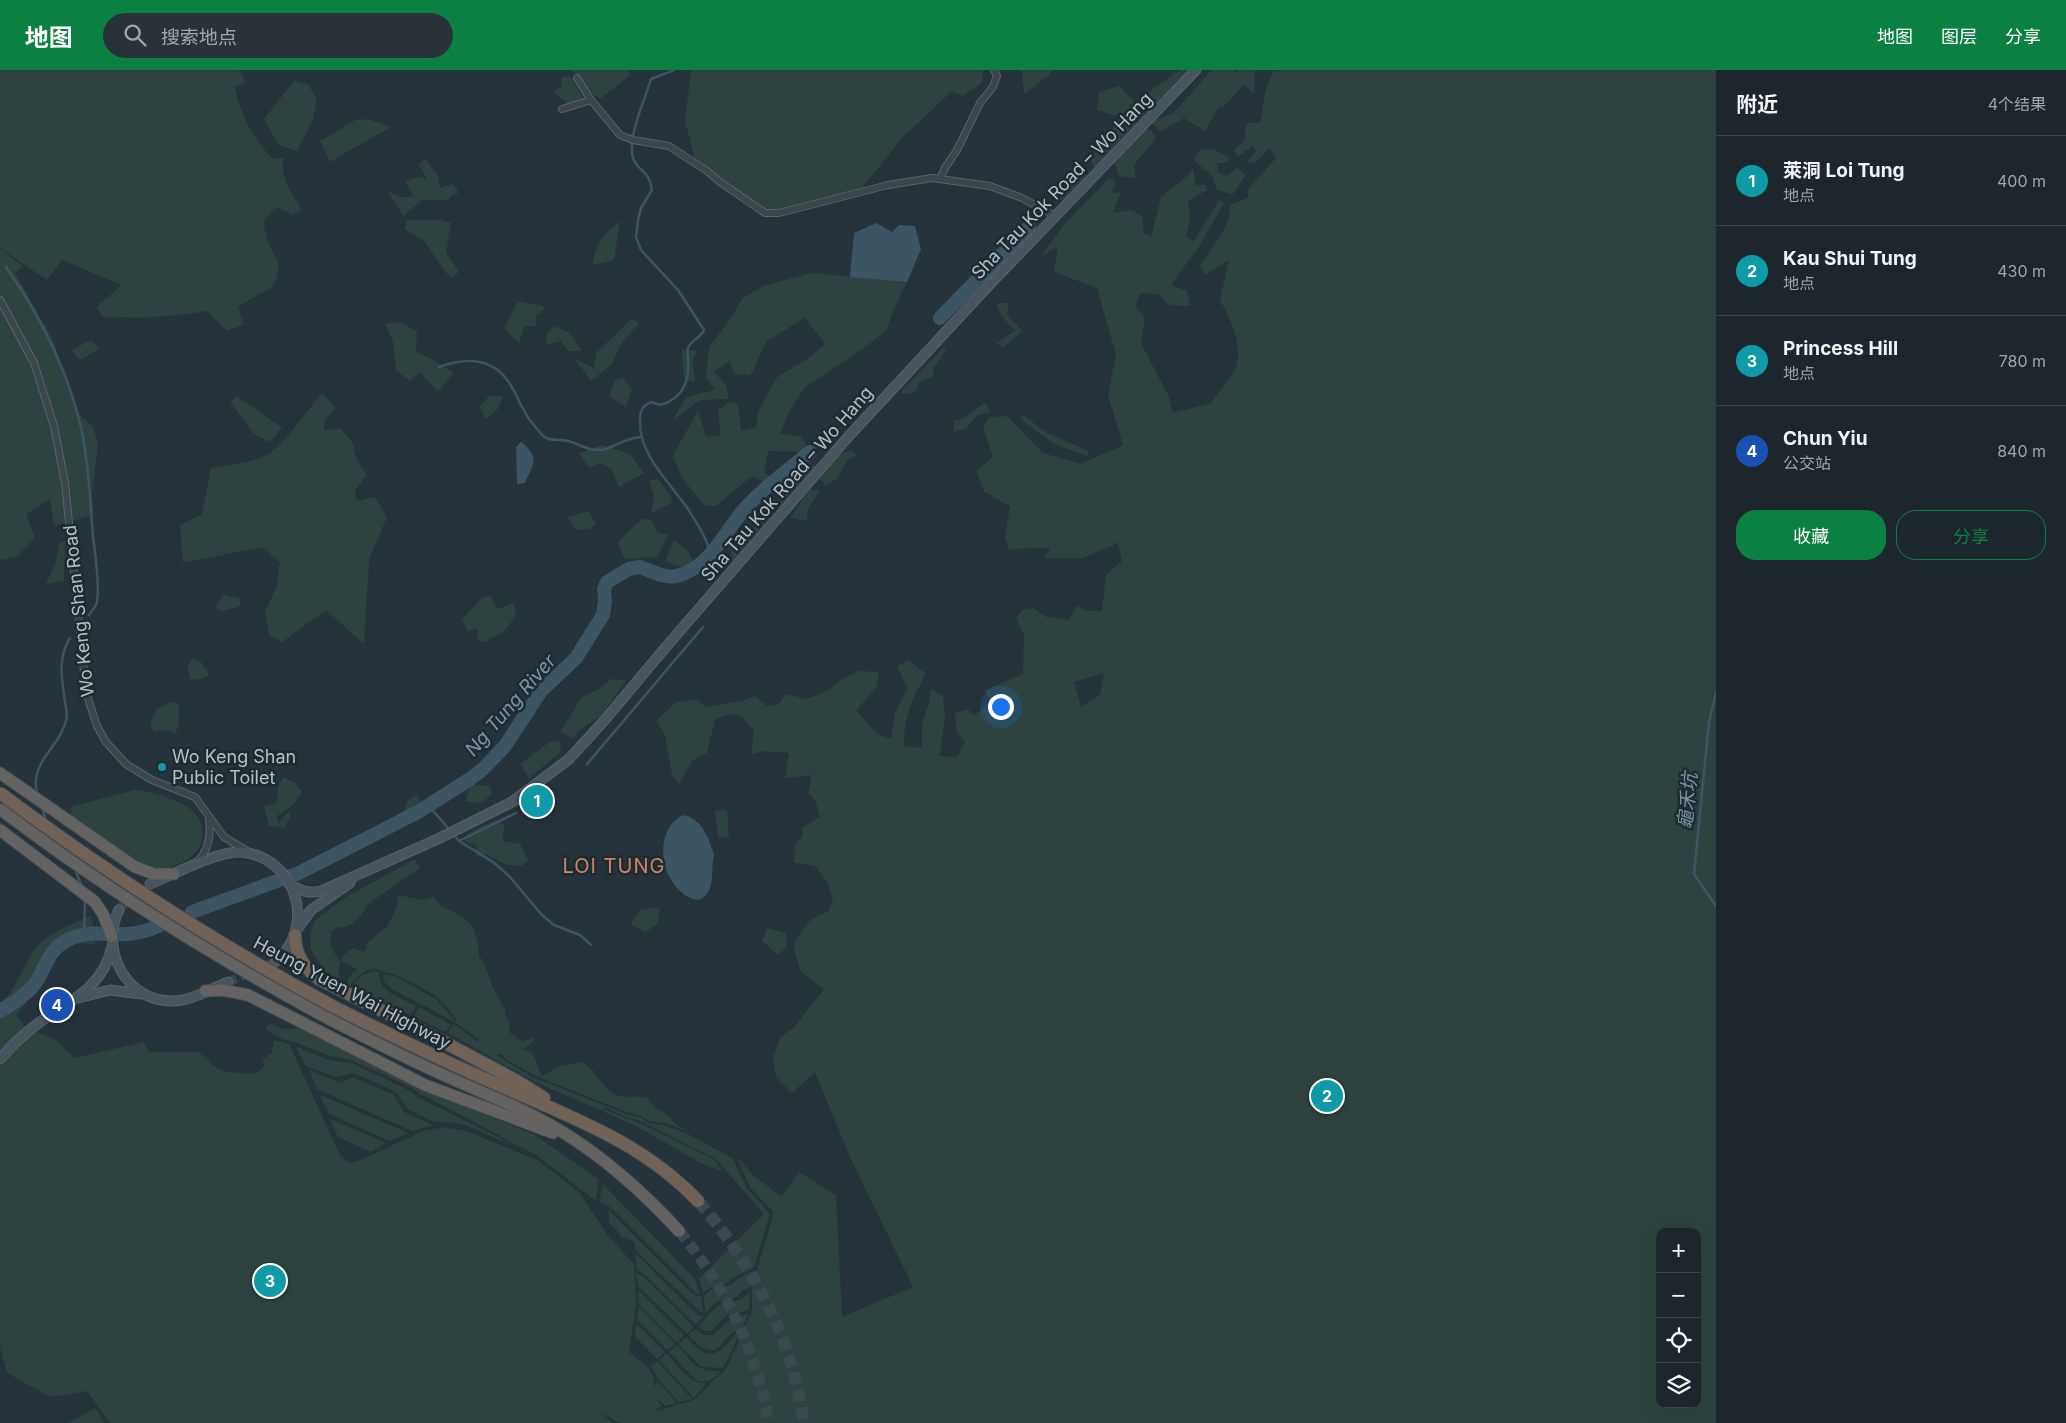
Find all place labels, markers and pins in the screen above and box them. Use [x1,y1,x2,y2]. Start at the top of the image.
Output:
place label: Wo Keng Shan Public Toilet [172,746,296,788]
marker: Wo Keng Shan Public Toilet [156,761,168,773]
pin: 1 [521,782,553,820]
pin: 4 [41,986,73,1024]
pin: 2 [1311,1077,1343,1115]
pin: 3 [254,1262,286,1300]

